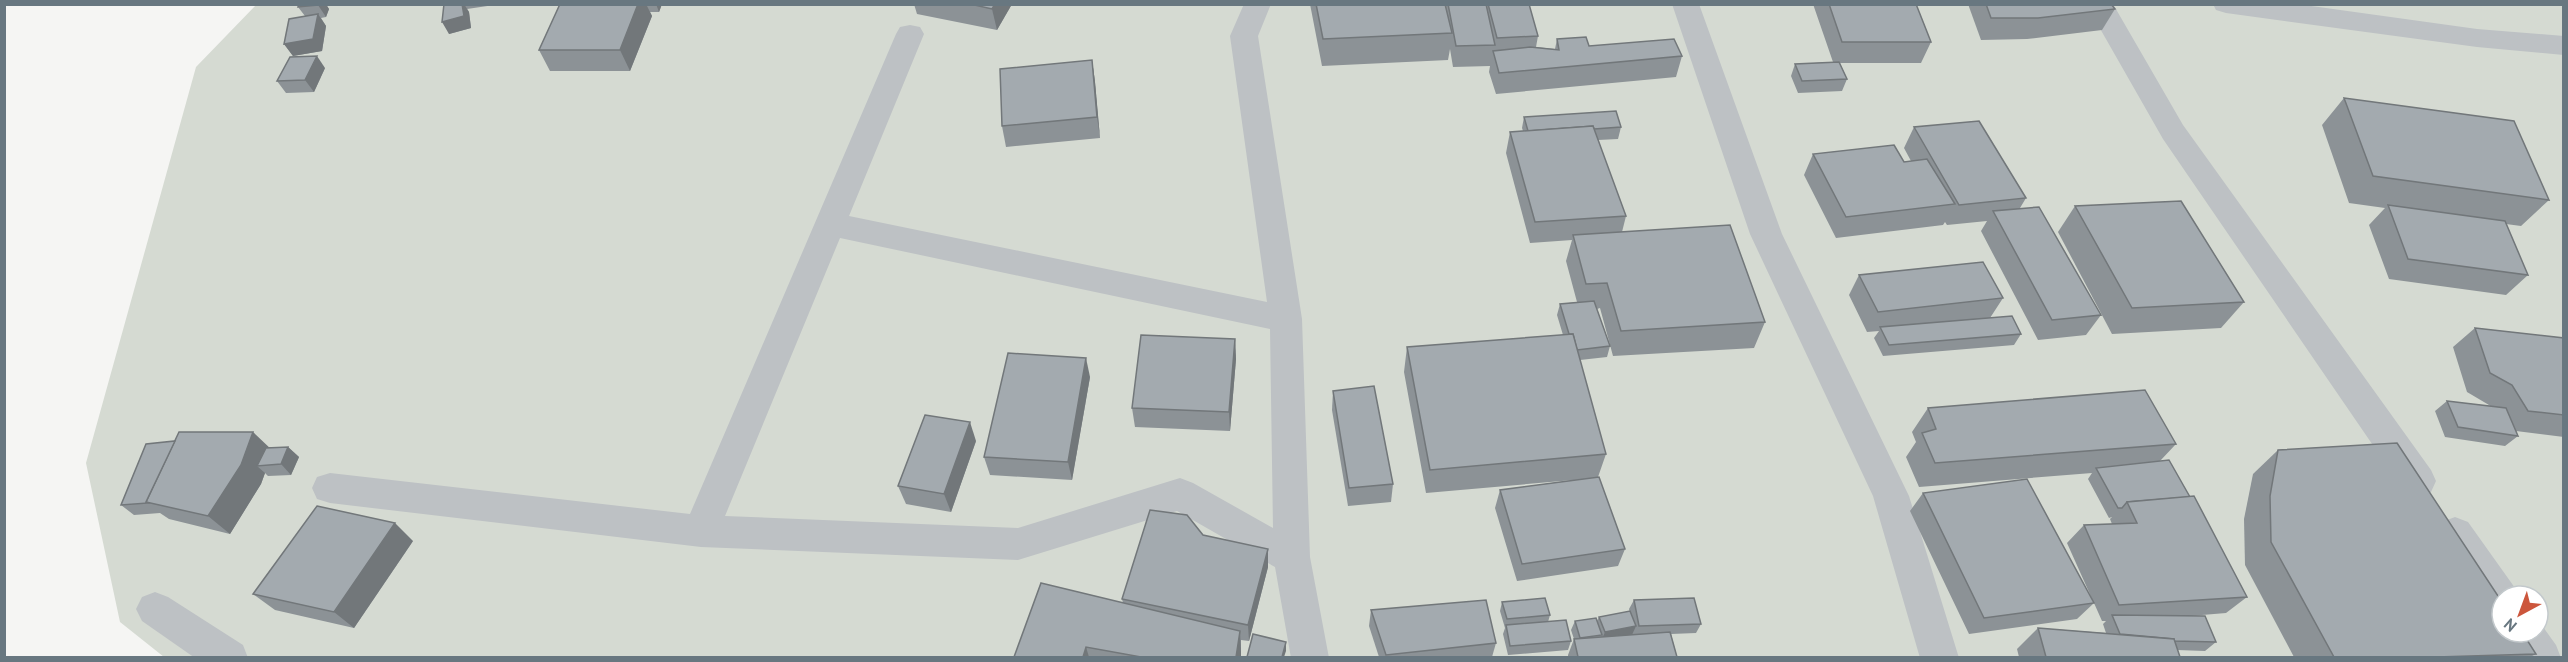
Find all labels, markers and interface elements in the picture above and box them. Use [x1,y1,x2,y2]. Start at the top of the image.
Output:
north arrow [2490,584,2550,644]
text: N [2500,614,2521,636]

